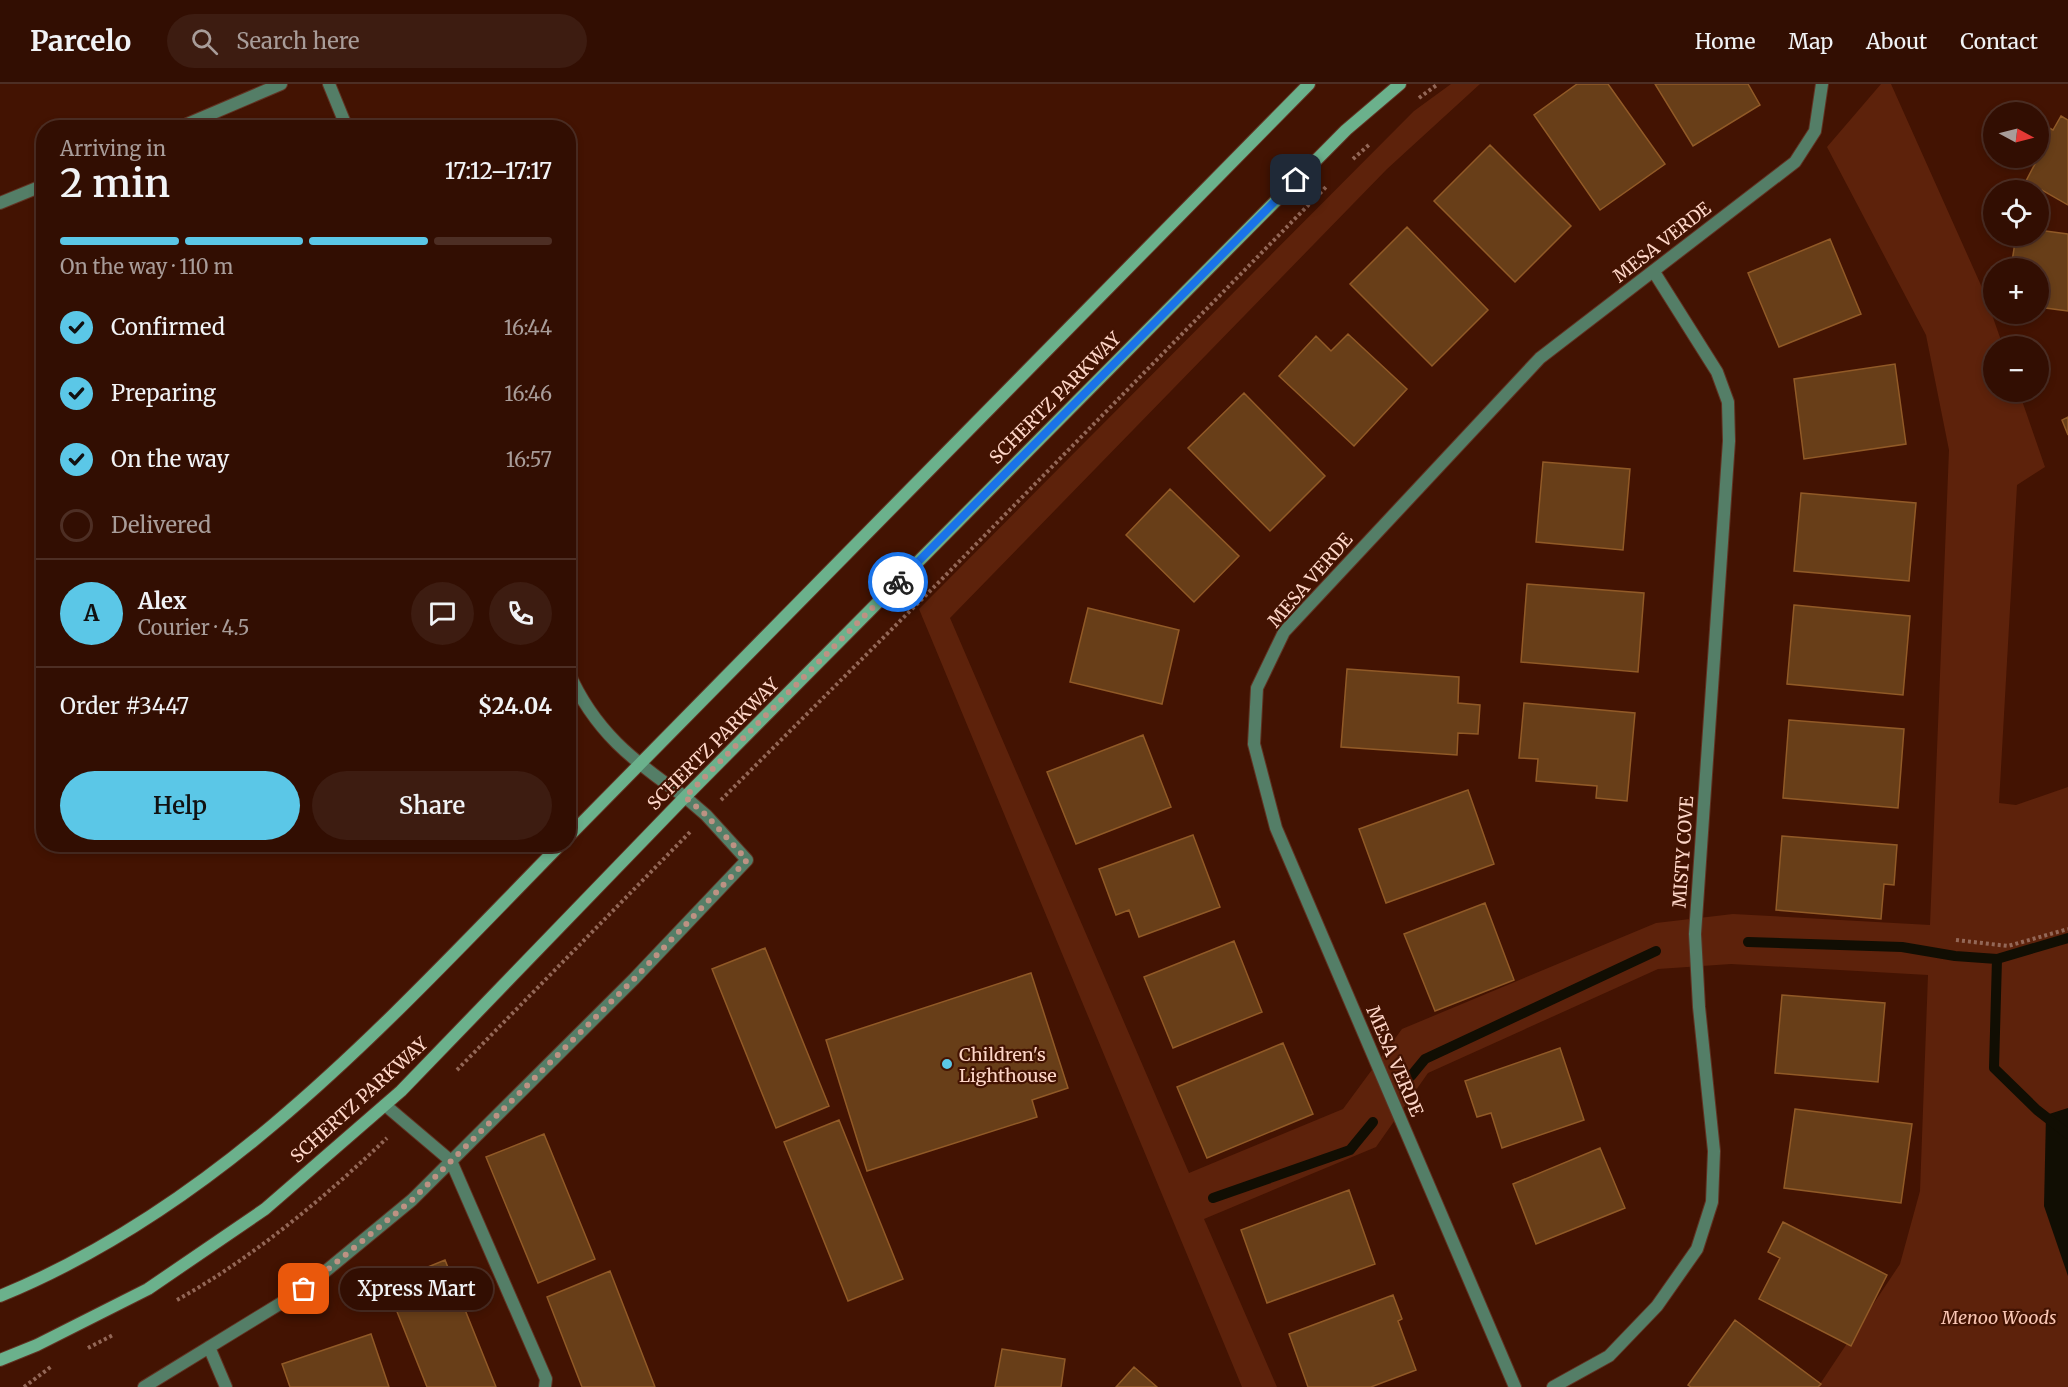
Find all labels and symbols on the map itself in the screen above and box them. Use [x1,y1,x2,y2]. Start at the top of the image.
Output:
north arrow [1983,102,2049,168]
pin [1270,154,1321,205]
street label: MESA VERDE [1609,196,1716,287]
street label: SCHERTZ PARKWAY [984,327,1126,469]
street label: MESA VERDE [1263,528,1358,632]
courier [868,552,928,612]
street label: SCHERTZ PARKWAY [642,673,784,815]
street label: MISTY COVE [1668,795,1698,909]
street label: MESA VERDE [1361,1002,1429,1120]
street label: SCHERTZ PARKWAY [285,1032,433,1168]
place label: Children's Lighthouse [959,1043,1057,1087]
marker: Children's Lighthouse [940,1057,954,1071]
pin [278,1263,329,1314]
callout: Xpress Mart [340,1268,493,1310]
park label: Menoo Woods [1940,1306,2057,1329]

